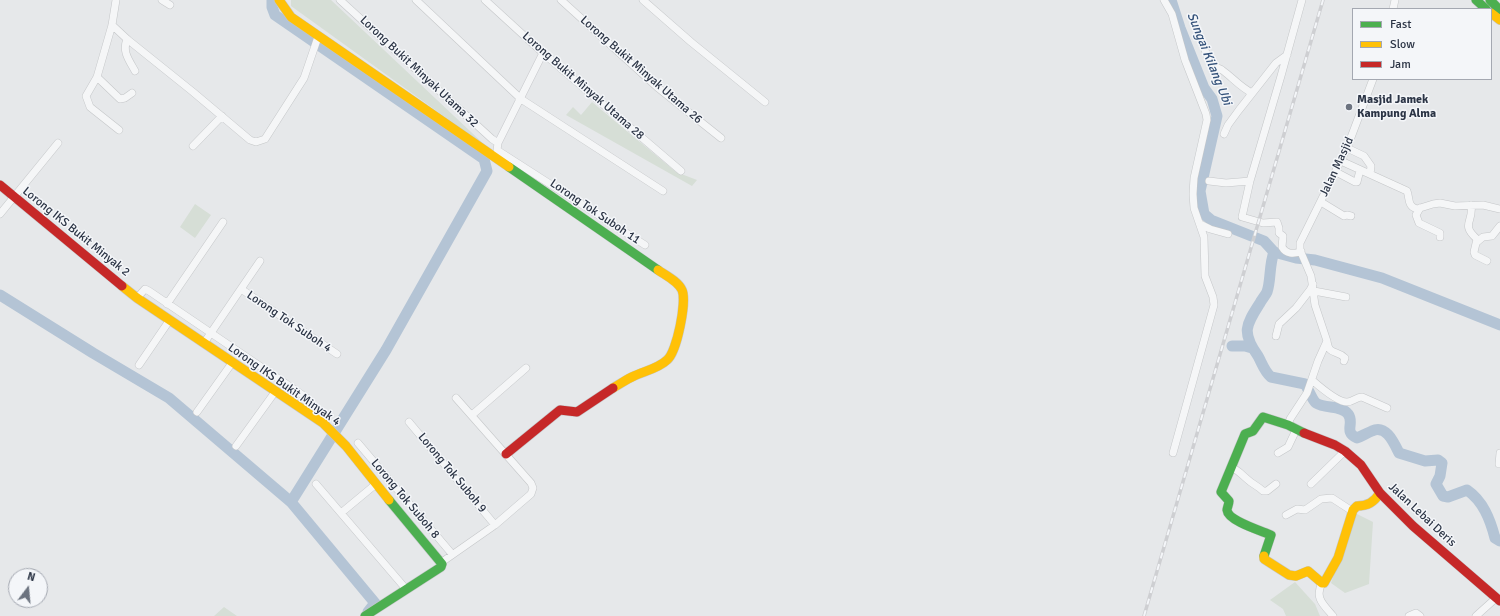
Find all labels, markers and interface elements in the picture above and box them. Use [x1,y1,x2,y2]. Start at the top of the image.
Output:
legend [1352,8,1492,80]
water label: Sungai Kilang Ubi [1183,10,1235,108]
street label: Lorong Bukit Minyak Utama 32 [357,13,481,131]
street label: Lorong Bukit Minyak Utama 26 [577,13,705,127]
text: Fast [1390,17,1411,32]
street label: Lorong Bukit Minyak Utama 28 [519,29,647,143]
text: Slow [1390,37,1415,52]
text: Jam [1390,57,1411,72]
place label: Masjid Jamek Kampung Alma [1357,93,1436,121]
marker: Masjid Jamek Kampung Alma [1344,102,1354,112]
street label: Jalan Masjid [1317,135,1357,199]
street label: Lorong Tok Suboh 11 [547,176,643,248]
street label: Lorong IKS Bukit Minyak 2 [19,184,133,280]
street label: Lorong Tok Suboh 4 [244,288,334,356]
street label: Lorong IKS Bukit Minyak 4 [225,341,343,429]
street label: Lorong Tok Suboh 9 [415,430,489,516]
street label: Lorong Tok Suboh 8 [368,456,442,542]
street label: Jalan Lebai Deris [1385,480,1459,550]
north arrow [8,568,48,608]
text: N [26,570,37,584]

